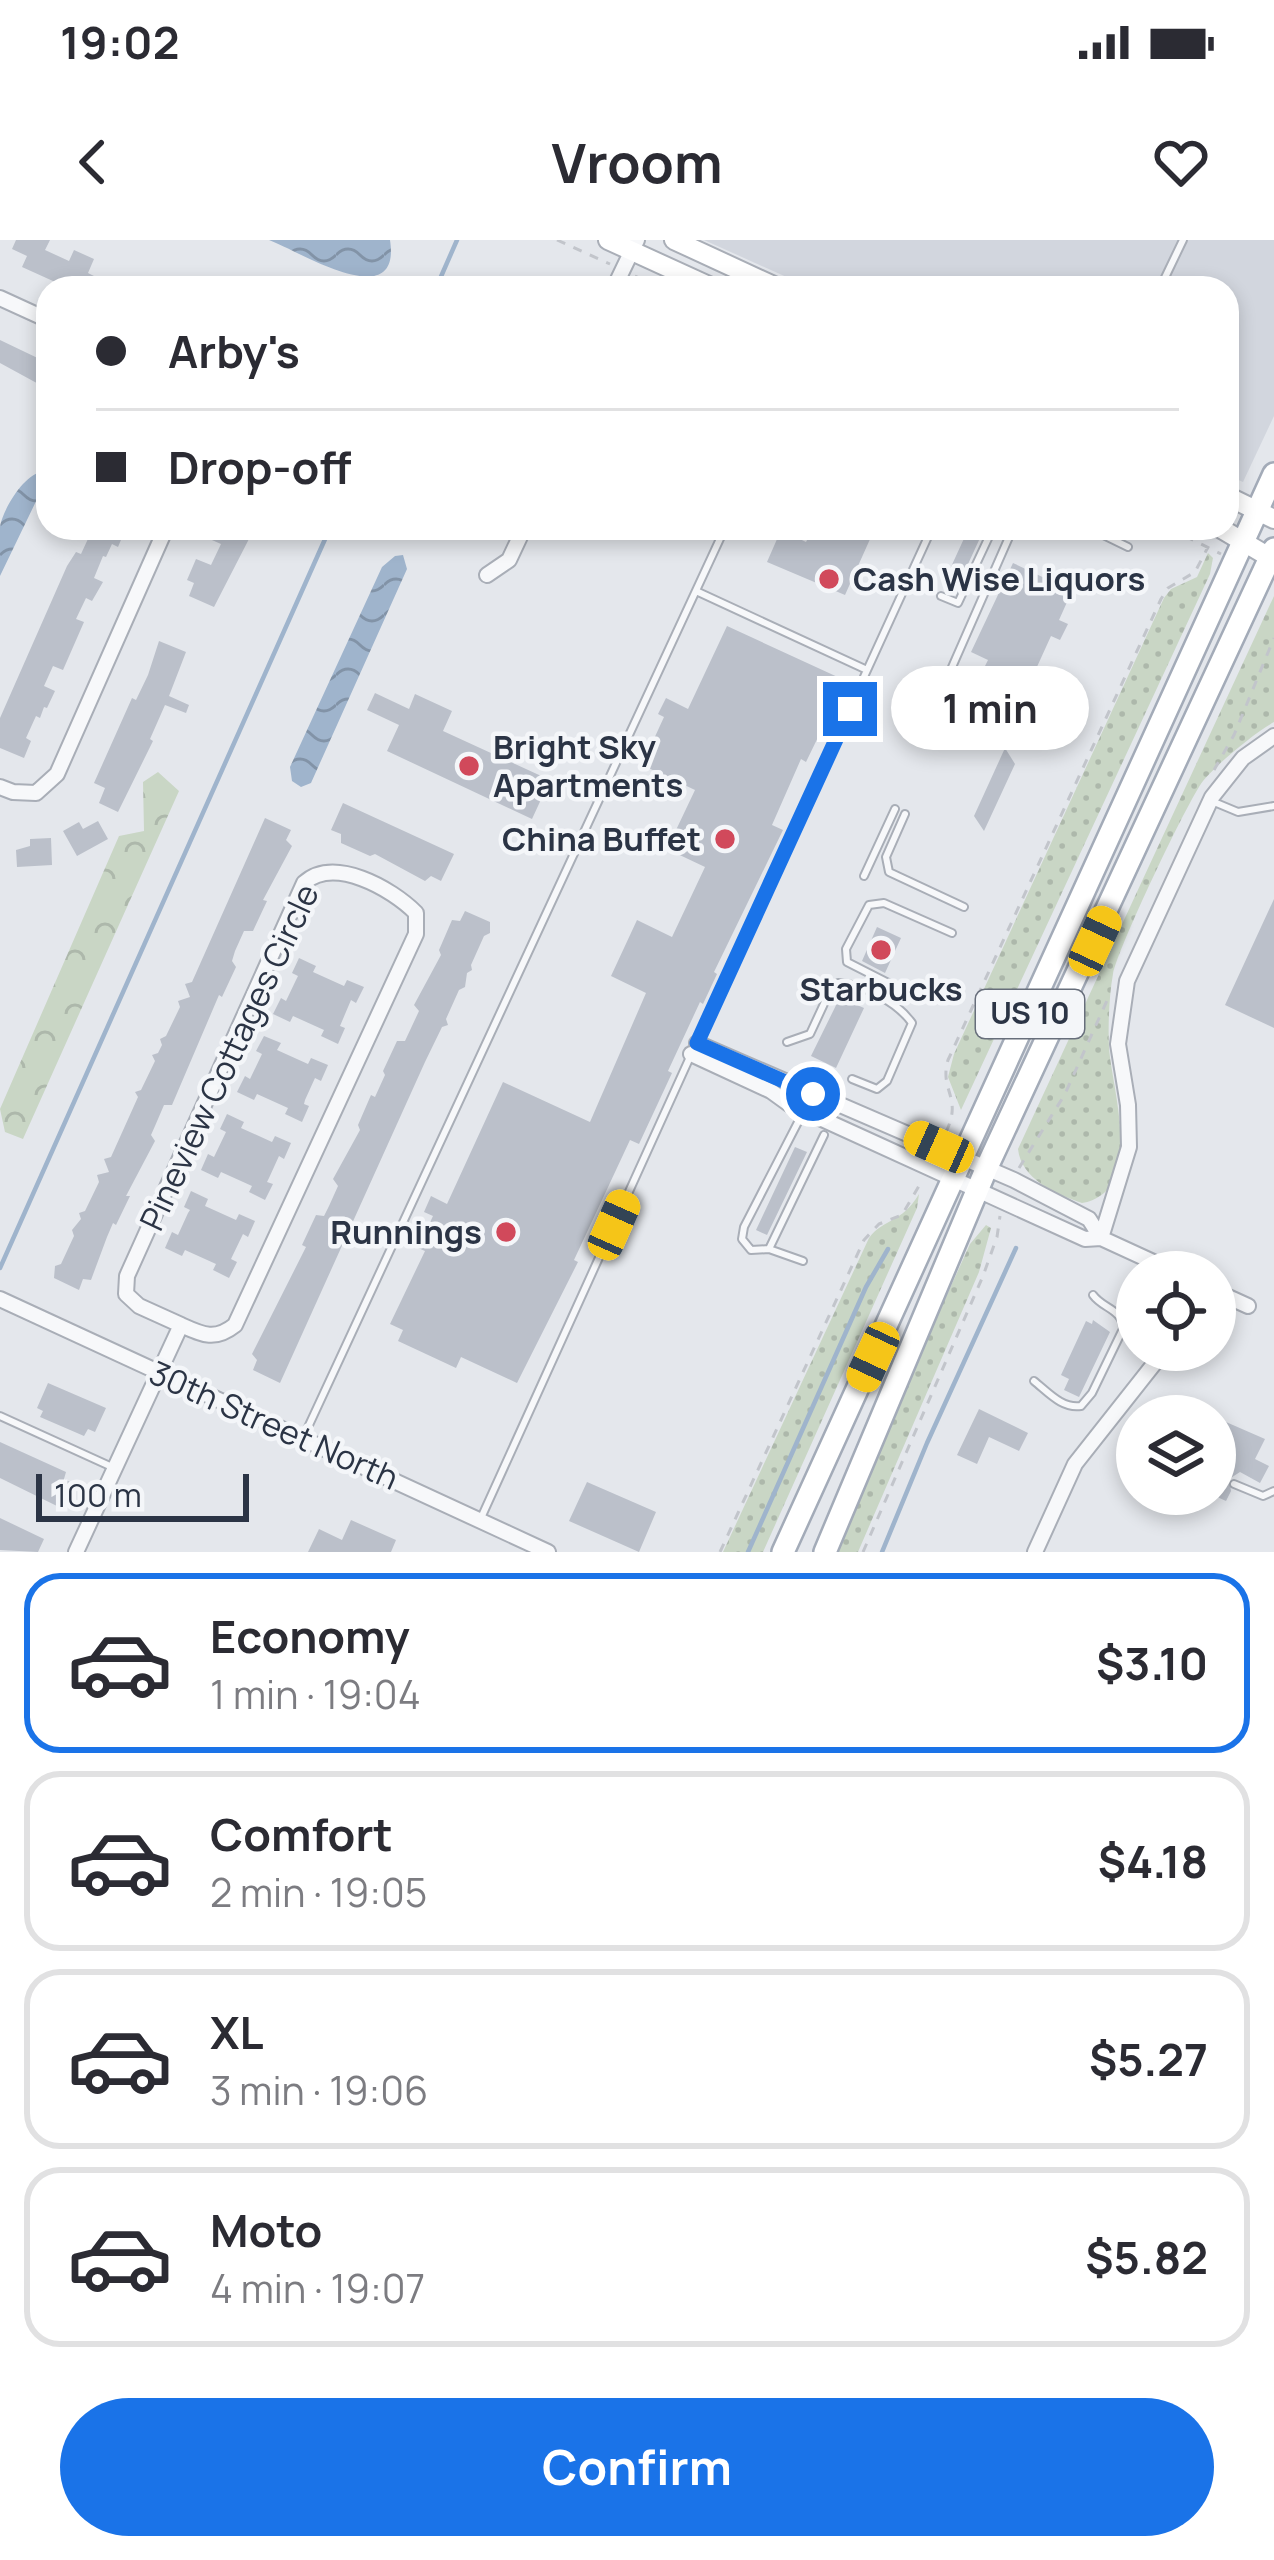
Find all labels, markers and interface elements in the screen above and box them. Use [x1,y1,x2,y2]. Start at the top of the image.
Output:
text: 19:02 [60,11,180,73]
text: Vroom [552,125,722,199]
icon: back [60,129,126,195]
icon: heart [1148,129,1214,195]
text: Arby's [168,320,300,382]
text: Drop-off [168,436,351,498]
place label: Cash Wise Liquors [853,556,1145,601]
marker: Cash Wise Liquors [816,566,842,592]
callout: 1 min [892,667,1090,751]
text: 1 min [942,681,1038,735]
route end [823,682,877,736]
place label: Bright Sky Apartments [493,724,683,807]
marker: Bright Sky Apartments [456,753,482,779]
place label: China Buffet [502,816,701,861]
marker: China Buffet [712,826,738,852]
street label: Pineview Cottages Circle [128,876,329,1237]
car [1063,901,1127,981]
marker: Starbucks [868,937,894,963]
place label: Starbucks [799,966,963,1011]
road number: US 10 [976,990,1084,1038]
route start [786,1067,840,1121]
car [899,1116,979,1178]
car [583,1185,645,1265]
place label: Runnings [330,1209,482,1254]
marker: Runnings [493,1219,519,1245]
map controls [1116,1251,1236,1515]
button: locate [1116,1251,1236,1371]
car [841,1317,905,1397]
street label: 30th Street North [143,1349,406,1500]
button: layers [1116,1395,1236,1515]
scale bar [36,1468,249,1521]
text: 100 m [54,1472,142,1517]
text: Economy [210,1605,410,1667]
icon: car [66,1609,174,1717]
text: $3.10 [1096,1632,1208,1694]
text: 1 min · 19:04 [210,1667,421,1721]
text: Comfort [210,1803,393,1865]
icon: car [66,1807,174,1915]
text: $4.18 [1098,1830,1208,1892]
text: 2 min · 19:05 [210,1865,427,1919]
text: XL [210,2001,264,2063]
icon: car [66,2005,174,2113]
text: $5.27 [1089,2028,1208,2090]
text: 3 min · 19:06 [210,2063,428,2117]
text: Moto [210,2199,322,2261]
icon: car [66,2203,174,2311]
text: $5.82 [1085,2226,1208,2288]
text: 4 min · 19:07 [210,2261,425,2315]
button: Confirm [60,2398,1214,2536]

